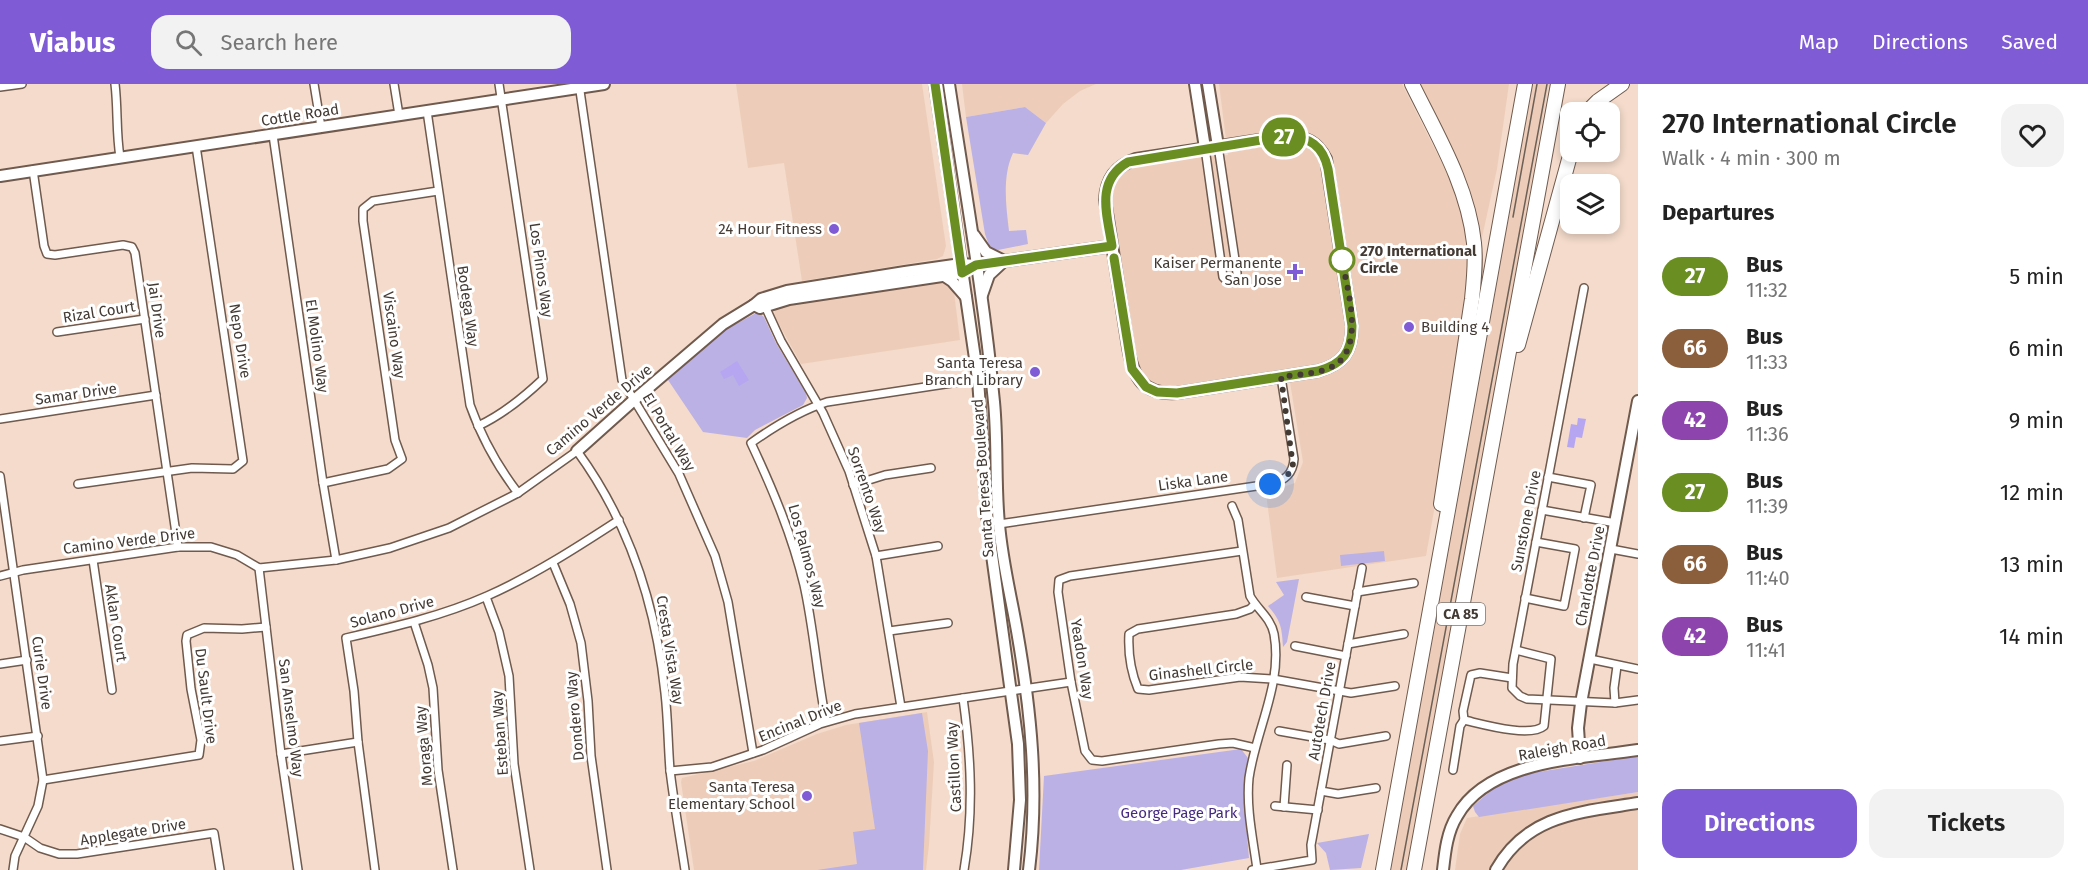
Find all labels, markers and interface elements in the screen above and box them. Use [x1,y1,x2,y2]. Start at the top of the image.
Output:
search box [151,15,571,69]
text: Viabus [30,26,115,59]
icon: search [172,26,205,59]
text: Search here [220,29,338,56]
text: Map [1799,29,1839,55]
text: Directions [1872,29,1968,55]
text: Saved [2001,29,2058,55]
street label: Cottle Road [260,100,340,130]
map controls [1560,102,1620,234]
button: locate [1560,102,1620,162]
button: heart [2001,104,2064,167]
text: 270 International Circle [1662,107,1957,140]
line badge: 27 [1257,118,1311,156]
text: 27 [1274,124,1294,150]
text: Walk · 4 min · 300 m [1662,146,1841,170]
button: layers [1560,174,1620,234]
text: Departures [1662,199,1774,226]
place label: 24 Hour Fitness [718,220,822,238]
street label: Los Pinos Way [525,221,557,319]
marker: 24 Hour Fitness [827,222,841,236]
place label: 270 International Circle [1360,242,1477,277]
marker: 270 International Circle [1329,247,1355,273]
text: Bus [1746,251,1783,278]
place label: Kaiser Permanente San Jose [1154,254,1282,289]
marker: Kaiser Permanente San Jose [1286,263,1304,281]
text: 27 [1685,263,1705,289]
text: 5 min [2009,263,2064,290]
street label: Bodega Way [453,264,483,348]
text: 11:32 [1746,278,1788,302]
street label: Jai Drive [144,281,170,339]
street label: Viscaino Way [379,290,409,380]
street label: Rizal Court [62,297,137,327]
street label: El Molino Way [302,298,333,394]
street label: Nepo Drive [225,302,255,380]
place label: Building 4 [1421,318,1489,336]
marker: Building 4 [1402,320,1416,334]
text: Bus [1746,323,1783,350]
text: 66 [1683,335,1707,361]
text: 6 min [2008,335,2064,362]
text: 11:33 [1746,350,1788,374]
place label: Santa Teresa Branch Library [925,354,1024,389]
street label: Camino Verde Drive [542,360,656,460]
marker: Santa Teresa Branch Library [1028,365,1042,379]
street label: Samar Drive [34,379,118,409]
street label: El Portal Way [639,390,700,475]
text: Bus [1746,395,1783,422]
street label: Santa Teresa Boulevard [968,398,998,558]
text: 42 [1684,407,1706,433]
text: 9 min [2009,407,2064,434]
text: 11:36 [1746,422,1789,446]
street label: Sorrento Way [844,444,890,536]
street label: Liska Lane [1157,467,1229,495]
text: Bus [1746,467,1783,494]
your location [1255,469,1285,499]
street label: Sunstone Drive [1507,469,1545,573]
text: 27 [1685,479,1705,505]
text: 12 min [2000,479,2064,506]
text: 11:39 [1746,494,1788,518]
street label: Los Palmos Way [784,502,830,611]
street label: Camino Verde Drive [62,524,196,558]
street label: Charlotte Drive [1571,524,1609,628]
text: Bus [1746,539,1783,566]
text: 66 [1683,551,1707,577]
text: 13 min [2000,551,2064,578]
text: 11:40 [1746,566,1790,590]
street label: Aklan Court [101,583,131,664]
street label: Solano Drive [348,592,436,632]
street label: Cresta Vista Way [652,594,688,707]
road number: CA 85 [1437,603,1485,625]
text: Bus [1746,611,1783,638]
street label: Yeadon Way [1067,617,1097,701]
text: 42 [1684,623,1706,649]
text: 14 min [1999,623,2064,650]
street label: Curie Drive [28,635,56,711]
text: 11:41 [1746,638,1786,662]
street label: Du Sault Drive [191,647,221,745]
street label: Ginashell Circle [1148,656,1254,684]
street label: San Anselmo Way [275,658,307,779]
street label: Autotech Drive [1304,660,1340,762]
street label: Dondero Way [562,670,588,761]
street label: Esteban Way [488,689,512,776]
street label: Encinal Drive [756,696,844,746]
street label: Moraga Way [411,704,436,787]
street label: Castillon Way [943,721,965,813]
street label: Raleigh Road [1517,731,1607,765]
place label: Santa Teresa Elementary School [668,778,796,813]
marker: Santa Teresa Elementary School [800,789,814,803]
button: Directions [1662,789,1857,858]
button: Tickets [1869,789,2064,858]
park label: George Page Park [1121,804,1238,822]
street label: Applegate Drive [79,815,187,849]

